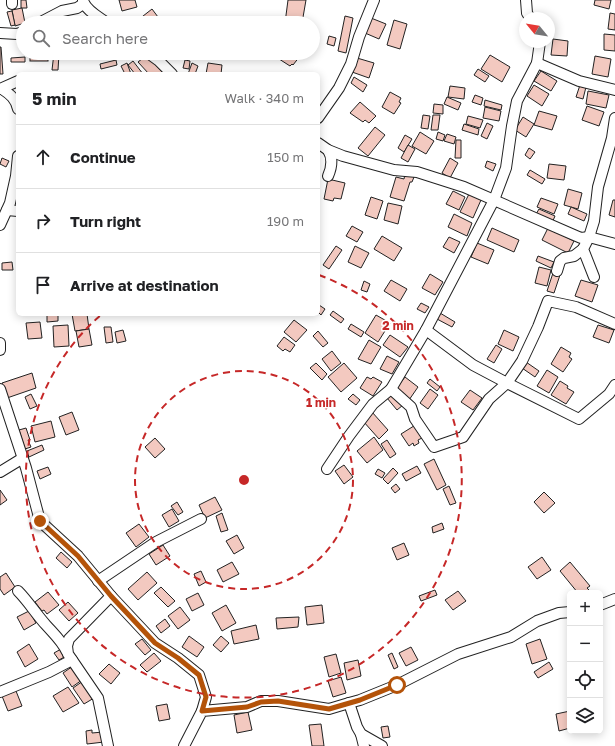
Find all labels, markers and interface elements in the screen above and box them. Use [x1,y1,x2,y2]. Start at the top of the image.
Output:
north arrow [519,12,555,48]
search box [16,16,320,60]
icon: search [30,27,52,49]
text: Search here [62,29,148,47]
text: 5 min [32,88,76,109]
text: Walk · 340 m [224,90,304,106]
icon: ahead [32,146,54,168]
text: Continue [70,148,136,166]
text: 150 m [267,149,304,165]
icon: right [32,210,54,232]
text: Turn right [70,212,141,230]
text: 190 m [267,213,304,229]
icon: arrive [32,274,54,296]
text: Arrive at destination [70,276,219,294]
text: 2 min [382,318,414,333]
text: 1 min [306,395,336,410]
centre of rings [237,473,251,487]
route end [31,512,49,530]
map controls [567,590,603,734]
button: + [567,590,603,626]
button: − [567,626,603,662]
button: locate [567,662,603,698]
route start [388,676,406,694]
button: layers [567,698,603,734]

